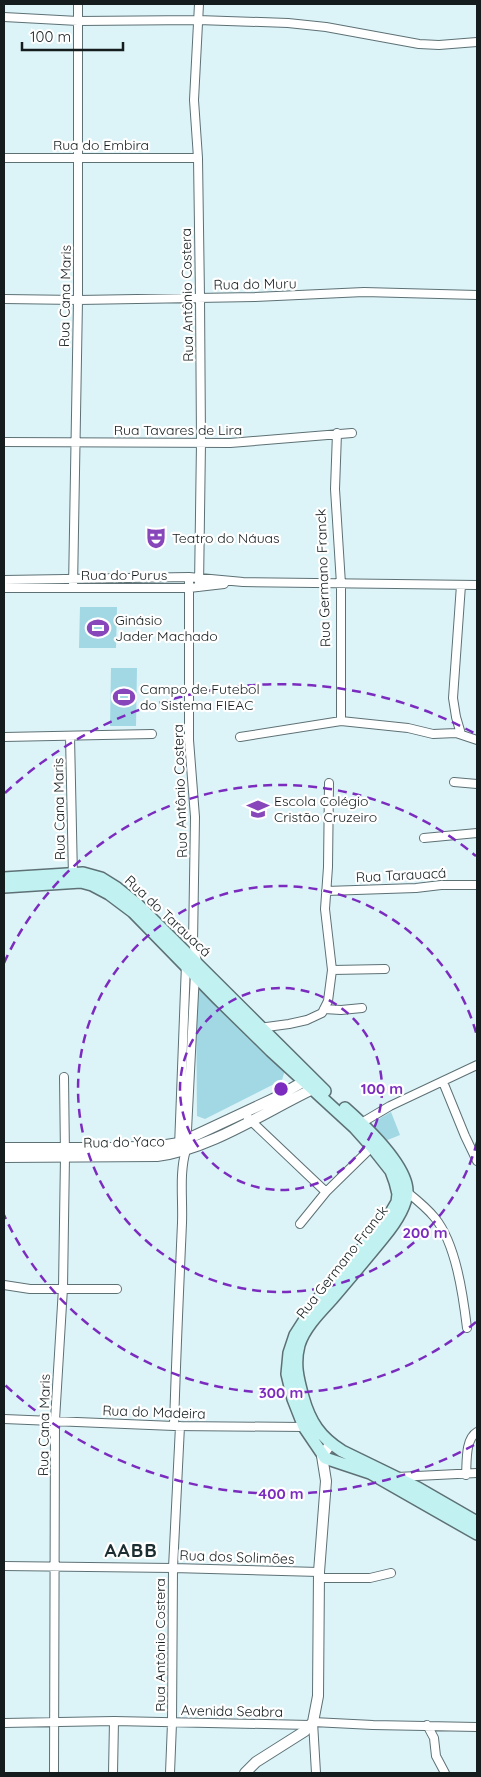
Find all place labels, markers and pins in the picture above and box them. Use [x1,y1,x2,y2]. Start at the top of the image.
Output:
theatre icon: Teatro do Náuas [143,525,169,551]
place label: Teatro do Náuas [172,529,280,547]
place label: Ginásio Jader Machado [115,611,218,645]
sports icon: Ginásio Jader Machado [85,615,111,641]
place label: Campo de Futebol do Sistema FIEAC [140,680,260,714]
sports icon: Campo de Futebol do Sistema FIEAC [111,684,137,710]
place label: Escola Colégio Cristão Cruzeiro [274,792,377,826]
school or university icon: Escola Colégio Cristão Cruzeiro [245,796,271,822]
centre of rings [272,1080,290,1098]

